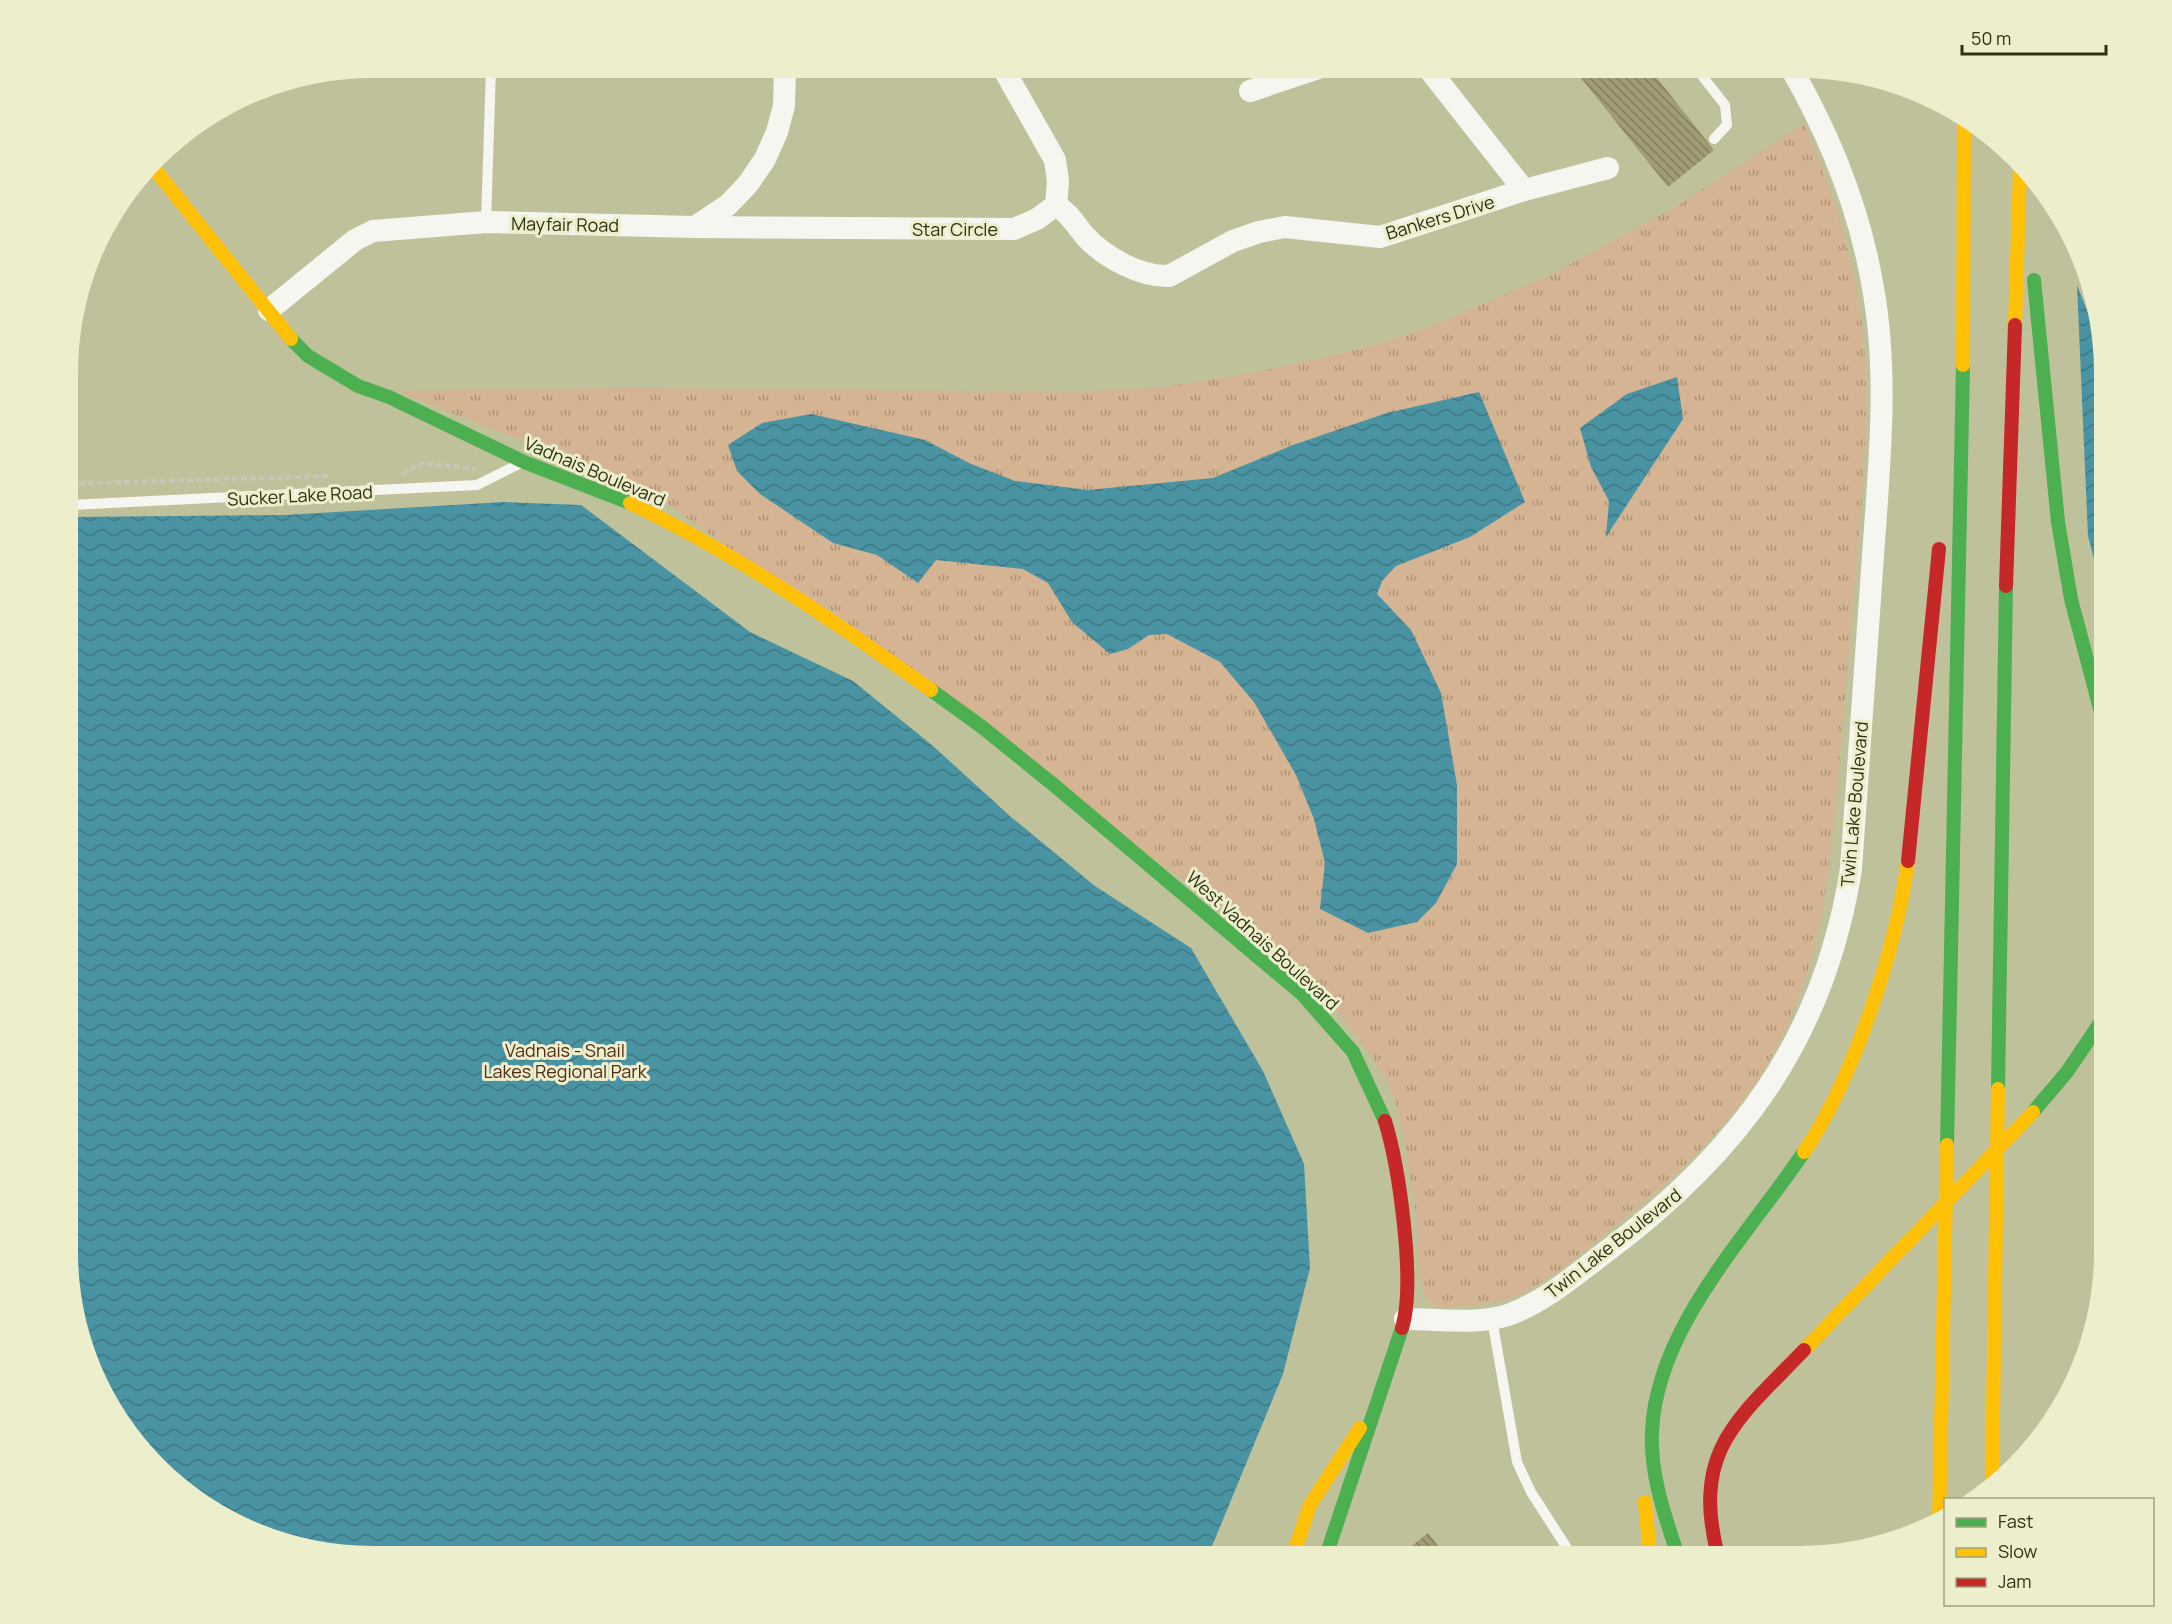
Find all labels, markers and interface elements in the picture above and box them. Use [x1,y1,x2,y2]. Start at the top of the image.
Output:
scale bar [1962,18,2106,56]
text: 50 m [1971,26,2011,50]
street label: Bankers Drive [1383,189,1497,245]
street label: Mayfair Road [511,211,619,237]
street label: Star Circle [912,217,998,241]
street label: Vadnais Boulevard [521,430,669,512]
street label: Sucker Lake Road [227,479,373,511]
street label: Twin Lake Boulevard [1835,720,1873,888]
street label: West Vadnais Boulevard [1182,865,1344,1015]
park label: Vadnais - Snail Lakes Regional Park [483,1038,648,1083]
street label: Twin Lake Boulevard [1540,1182,1686,1304]
legend [1944,1498,2154,1606]
text: Fast [1998,1509,2033,1533]
text: Slow [1998,1539,2038,1563]
text: Jam [1998,1569,2032,1593]

